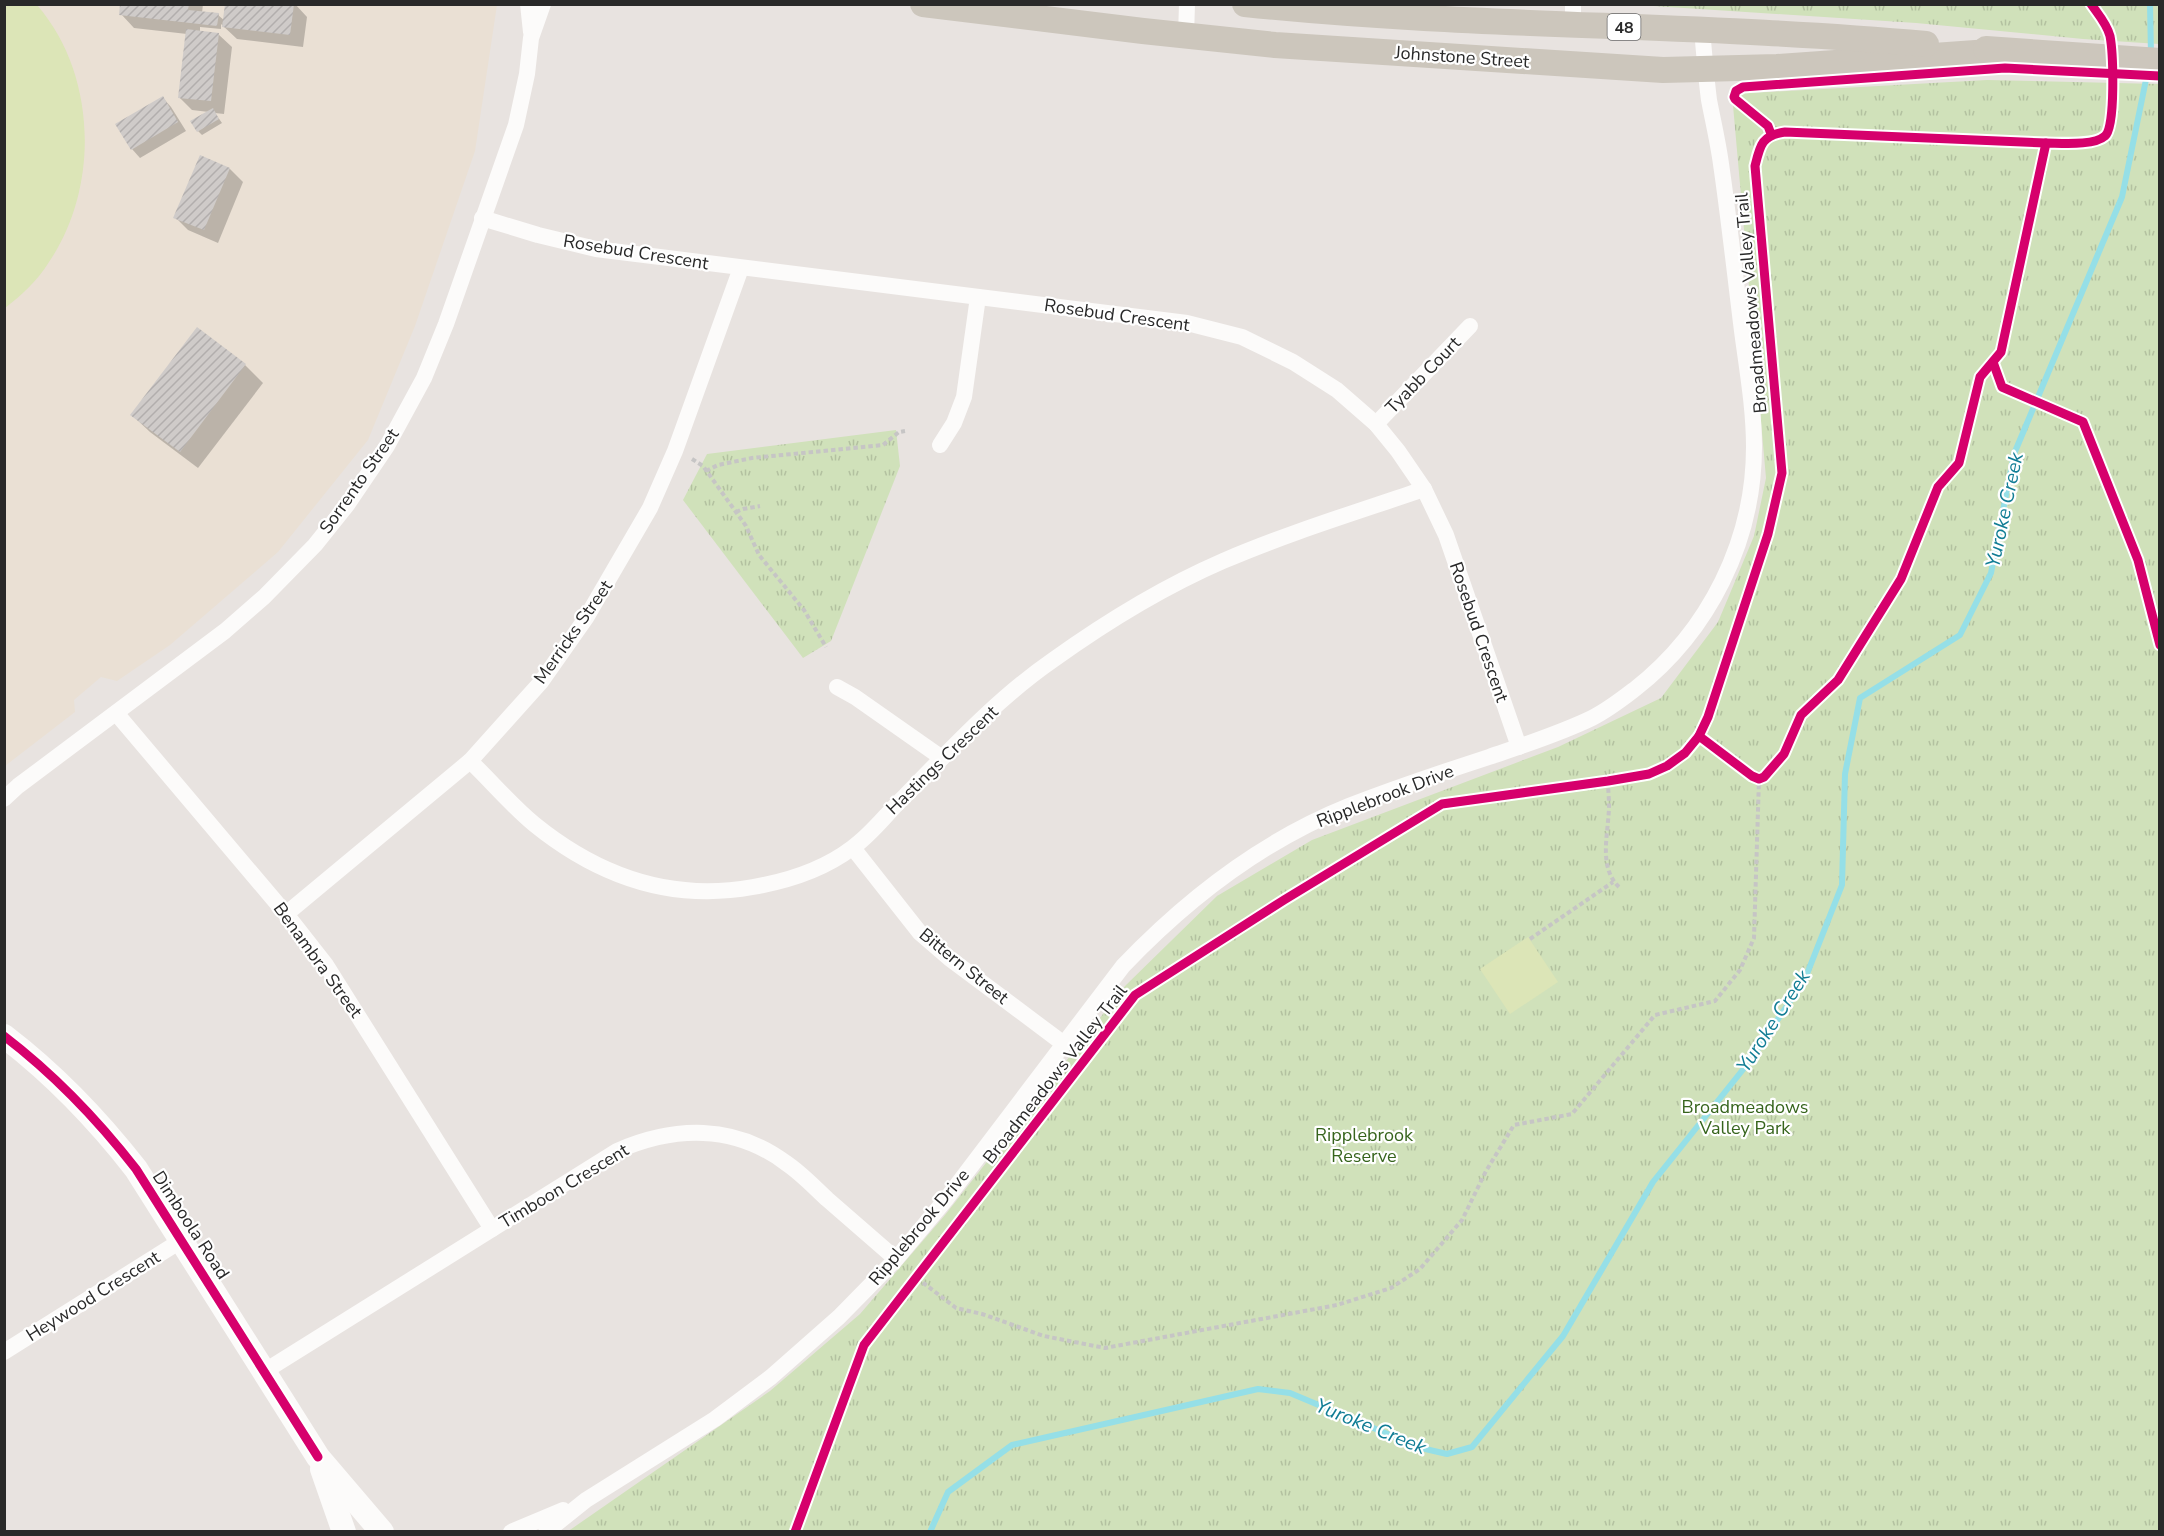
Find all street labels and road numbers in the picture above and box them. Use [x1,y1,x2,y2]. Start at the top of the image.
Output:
road number: 48 [1608,14,1640,40]
street label: Johnstone Street [1393,40,1531,74]
street label: Broadmeadows Valley Trail [1729,191,1773,414]
street label: Rosebud Crescent [562,229,711,275]
street label: Rosebud Crescent [1043,293,1192,337]
street label: Tyabb Court [1380,331,1466,419]
street label: Sorrento Street [314,423,405,539]
street label: Rosebud Crescent [1444,559,1514,706]
street label: Merricks Street [528,575,618,689]
street label: Hastings Crescent [881,700,1004,820]
street label: Ripplebrook Drive [1313,759,1457,833]
street label: Benambra Street [268,898,368,1023]
street label: Bittern Street [914,922,1014,1010]
street label: Broadmeadows Valley Trail [977,979,1133,1169]
street label: Timboon Crescent [495,1138,634,1234]
street label: Ripplebrook Drive [863,1164,975,1290]
street label: Dimboola Road [147,1166,235,1284]
street label: Heywood Crescent [21,1245,165,1347]

